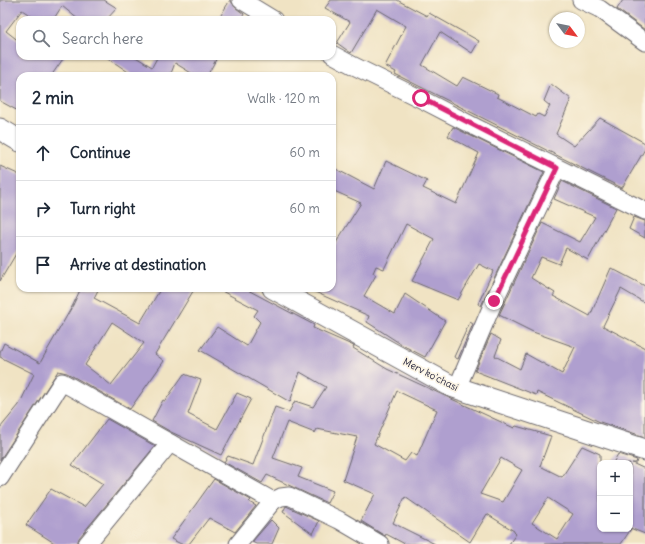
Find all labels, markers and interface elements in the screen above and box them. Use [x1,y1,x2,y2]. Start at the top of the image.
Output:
north arrow [549,12,585,48]
search box [16,16,336,60]
icon: search [30,27,52,49]
text: Search here [62,29,143,48]
text: 2 min [32,87,74,109]
route start [412,89,430,107]
text: Walk · 120 m [247,90,320,107]
icon: ahead [32,142,54,164]
text: Continue [70,143,131,162]
text: 60 m [289,144,320,161]
icon: right [32,198,54,220]
text: Turn right [70,199,135,218]
text: 60 m [289,200,320,217]
icon: arrive [32,254,54,276]
text: Arrive at destination [70,255,206,274]
route end [485,292,503,310]
street label: Merv ko'chasi [401,355,461,394]
map controls [597,460,633,532]
button: + [597,460,633,496]
button: − [597,496,633,532]

